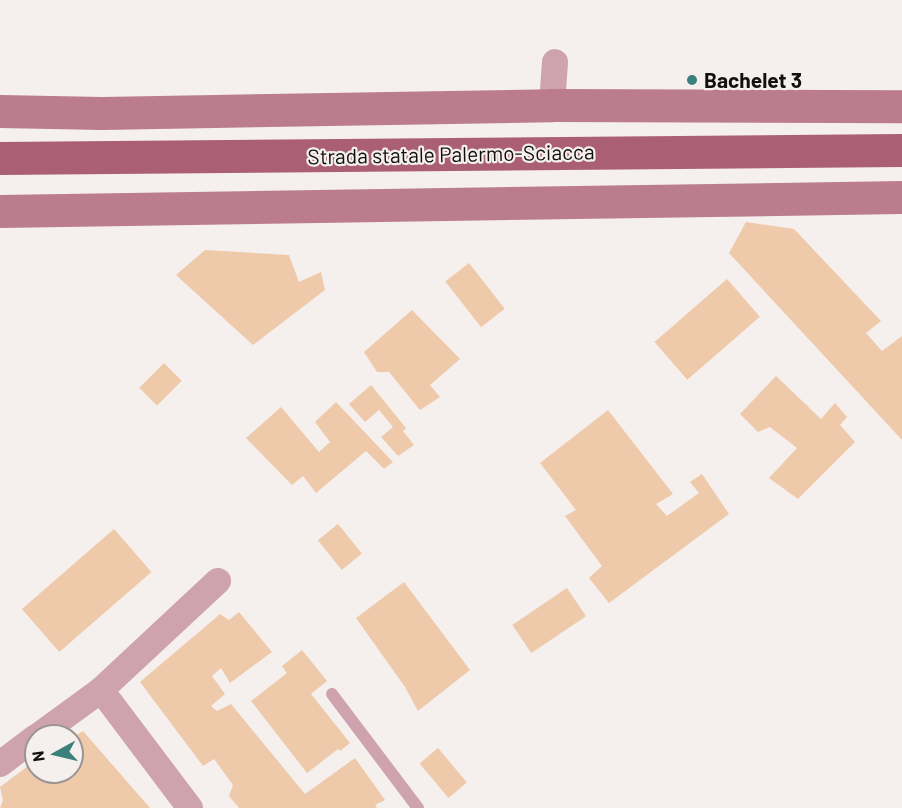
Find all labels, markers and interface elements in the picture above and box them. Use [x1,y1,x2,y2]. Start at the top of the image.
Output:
place label: Bachelet 3 [704,67,802,93]
marker: Bachelet 3 [685,73,699,87]
street label: Strada statale Palermo-Sciacca [307,139,595,169]
north arrow [24,724,84,784]
text: N [28,750,48,763]

